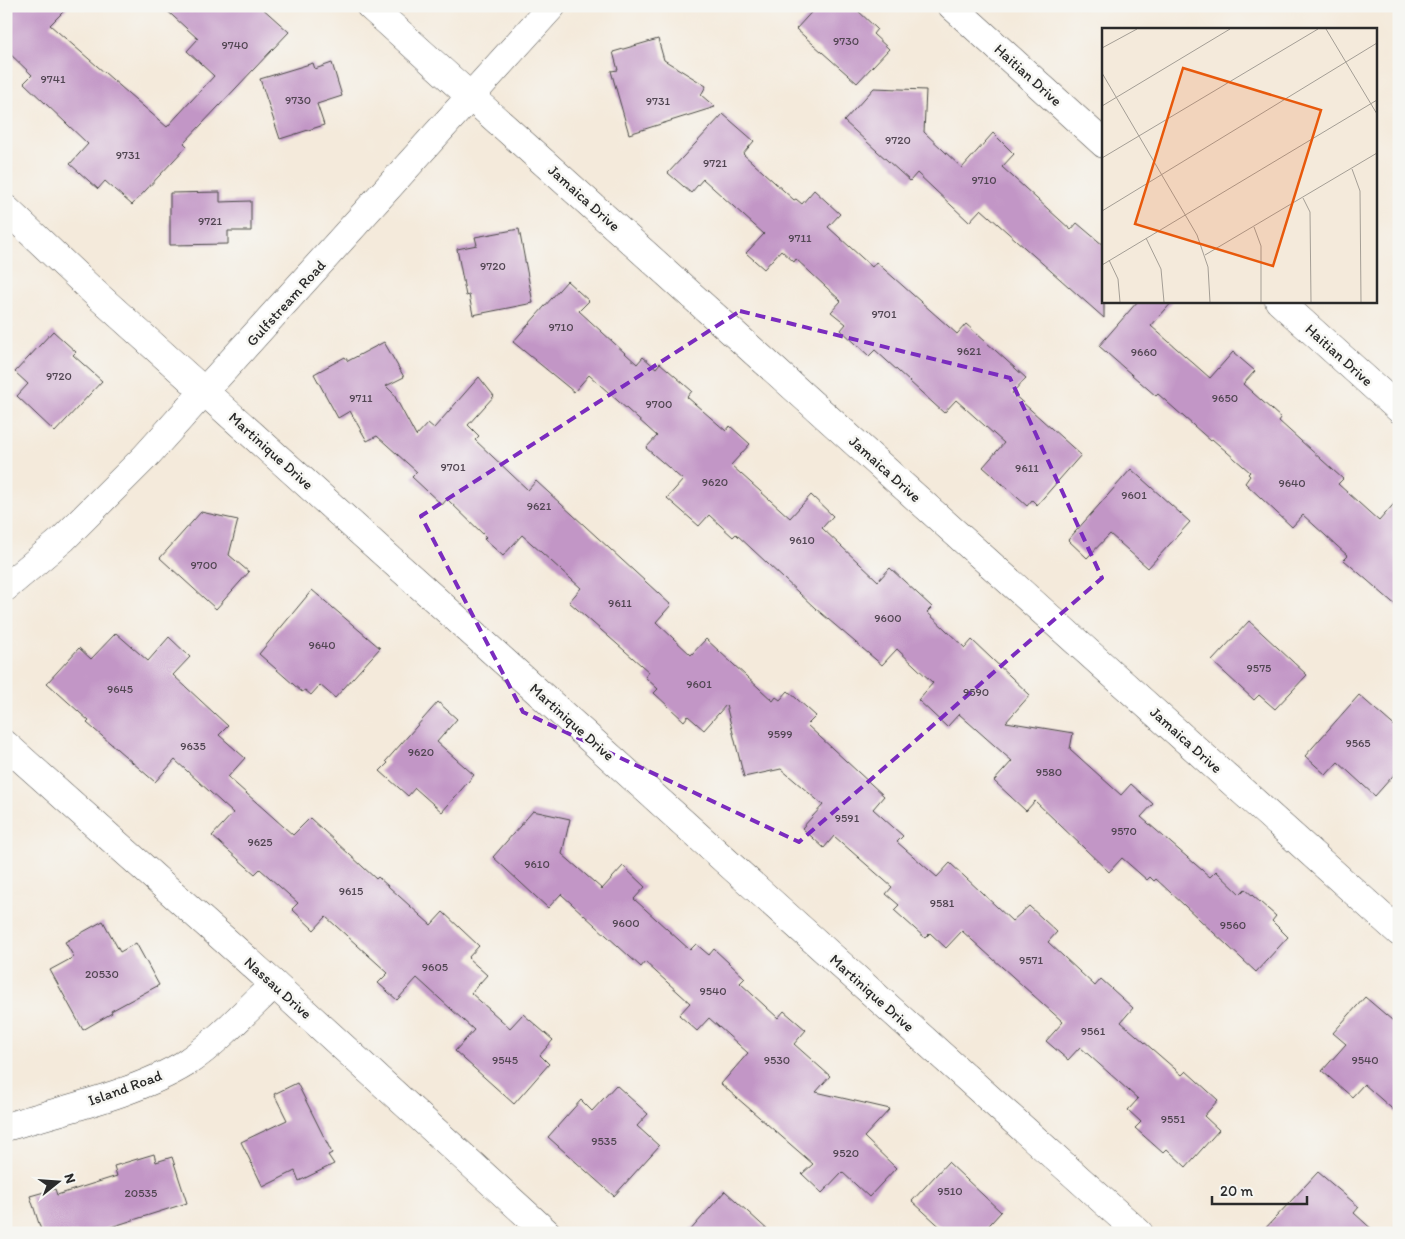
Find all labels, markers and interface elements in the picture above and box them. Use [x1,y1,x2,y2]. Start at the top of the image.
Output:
inset map [1102,28,1378,302]
house number: 9730 [833,34,859,48]
house number: 9740 [222,38,248,52]
street label: Haitian Drive [991,40,1065,110]
house number: 9741 [40,72,66,86]
house number: 9730 [285,93,311,107]
house number: 9731 [646,94,671,108]
house number: 9720 [885,133,911,147]
house number: 9731 [116,148,141,162]
house number: 9721 [703,156,727,170]
street label: Jamaica Drive [544,161,624,235]
house number: 9710 [971,173,997,187]
house number: 9721 [198,214,222,228]
house number: 9711 [788,231,812,245]
street label: Gulfstream Road [243,256,330,350]
house number: 9720 [480,259,506,273]
house number: 9701 [871,307,897,321]
house number: 9710 [548,320,574,334]
street label: Haitian Drive [1302,320,1376,390]
house number: 9621 [957,344,982,358]
house number: 9660 [1131,345,1157,359]
house number: 9720 [46,369,72,383]
house number: 9711 [349,391,373,405]
house number: 9650 [1212,391,1238,405]
house number: 9700 [645,397,673,411]
street label: Martinique Drive [225,408,317,494]
street label: Jamaica Drive [845,432,925,506]
house number: 9701 [440,460,466,474]
house number: 9611 [1015,461,1039,475]
house number: 9620 [702,475,728,489]
house number: 9640 [1278,476,1306,490]
house number: 9601 [1121,488,1147,502]
house number: 9621 [527,499,552,513]
house number: 9610 [789,533,815,547]
house number: 9700 [190,558,218,572]
house number: 9611 [608,596,632,610]
house number: 9600 [874,611,902,625]
house number: 9640 [308,638,336,652]
house number: 9575 [1247,661,1271,675]
house number: 9601 [686,677,712,691]
street label: Martinique Drive [526,679,618,765]
house number: 9645 [107,682,133,696]
house number: 9590 [963,685,989,699]
street label: Jamaica Drive [1146,703,1226,777]
house number: 9599 [767,727,793,741]
house number: 9565 [1345,736,1371,750]
house number: 9635 [180,739,206,753]
house number: 9620 [408,745,434,759]
house number: 9580 [1036,765,1062,779]
house number: 9591 [835,811,860,825]
house number: 9570 [1111,824,1137,838]
house number: 9625 [247,835,273,849]
house number: 9610 [524,857,550,871]
house number: 9615 [339,884,363,898]
house number: 9581 [930,896,955,910]
house number: 9600 [612,916,640,930]
house number: 9560 [1220,918,1246,932]
street label: Martinique Drive [826,950,918,1036]
street label: Nassau Drive [241,953,315,1023]
house number: 9571 [1019,953,1043,967]
house number: 9605 [422,960,448,974]
house number: 20530 [85,967,119,981]
house number: 9540 [699,984,727,998]
house number: 9561 [1081,1024,1106,1038]
house number: 9545 [492,1053,518,1067]
house number: 9530 [764,1053,790,1067]
house number: 9540 [1351,1053,1379,1067]
street label: Island Road [86,1066,164,1110]
house number: 9551 [1161,1112,1186,1126]
house number: 9535 [591,1134,617,1148]
house number: 9520 [833,1146,859,1160]
north arrow [32,1156,82,1206]
text: N [60,1171,79,1185]
scale bar [1212,1174,1308,1206]
text: 20 m [1220,1182,1254,1200]
house number: 9510 [937,1184,963,1198]
house number: 20535 [125,1186,157,1200]

